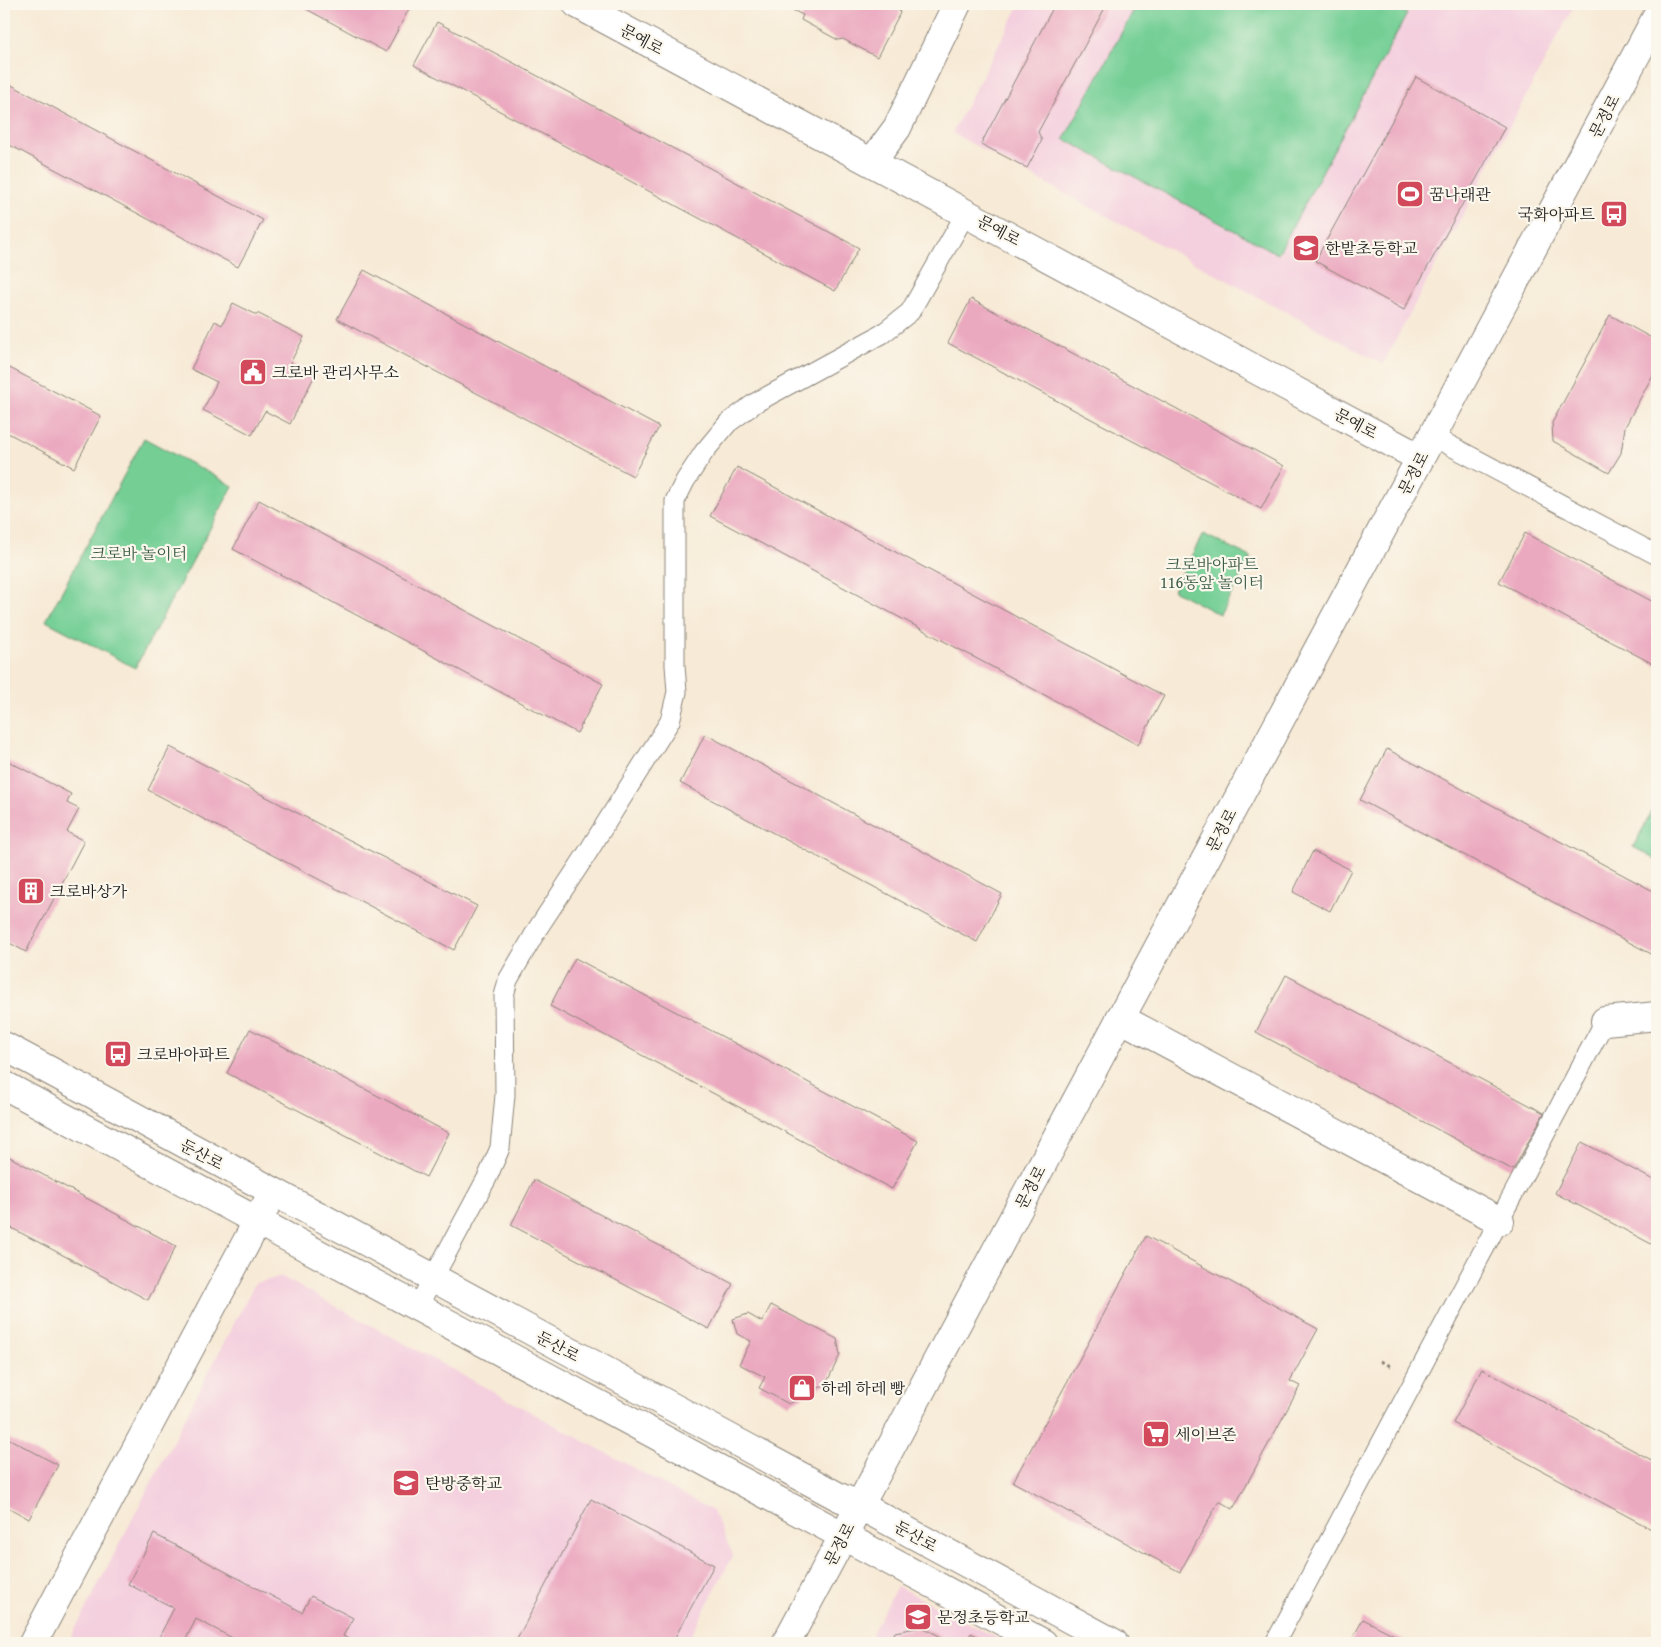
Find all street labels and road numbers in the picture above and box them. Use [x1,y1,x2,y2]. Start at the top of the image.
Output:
street label: 문예로 [616,18,669,61]
street label: 문정로 [1583,89,1626,142]
street label: 문예로 [973,209,1026,252]
street label: 문예로 [1330,402,1383,445]
street label: 문정로 [1392,446,1435,499]
street label: 문정로 [1200,803,1243,856]
street label: 둔산로 [176,1133,229,1176]
street label: 문정로 [1009,1160,1052,1213]
street label: 둔산로 [532,1325,585,1368]
street label: 둔산로 [890,1514,943,1558]
street label: 문정로 [818,1517,861,1570]

